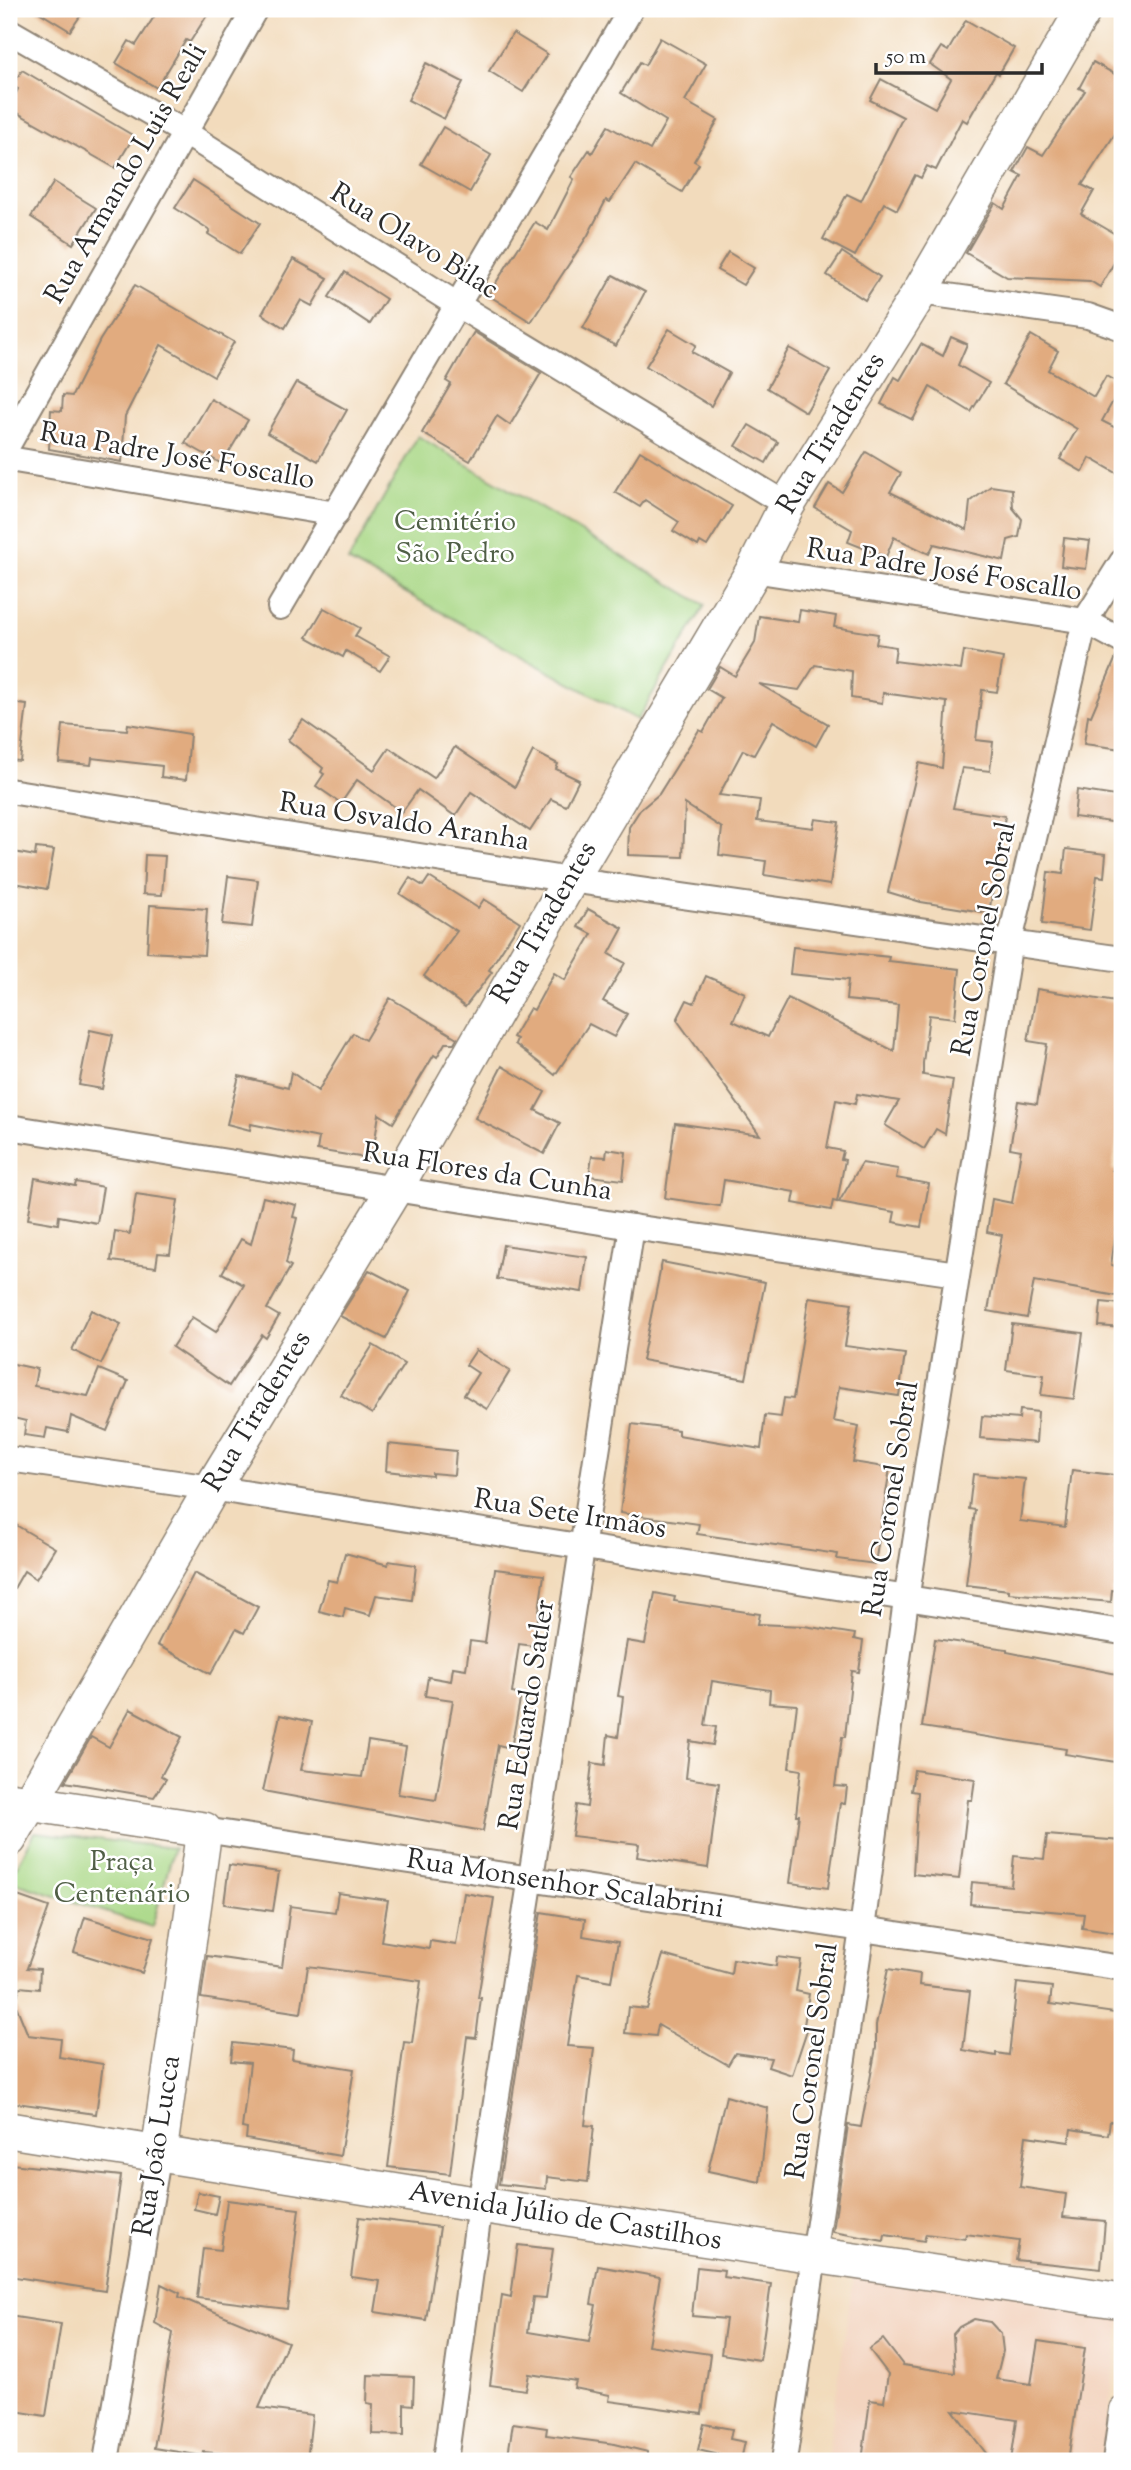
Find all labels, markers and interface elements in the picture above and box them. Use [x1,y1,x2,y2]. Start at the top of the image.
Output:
scale bar [876,32,1042,76]
street label: Rua Armando Luis Reali [36,36,218,312]
text: 50 m [885,43,926,73]
street label: Rua Olavo Bilac [322,174,506,310]
street label: Rua Tiradentes [768,346,896,522]
street label: Rua Padre José Foscallo [36,413,318,501]
park label: Cemitério São Pedro [394,503,516,575]
street label: Rua Padre José Foscallo [803,529,1085,613]
street label: Rua Osvaldo Aranha [276,783,532,863]
street label: Rua Coronel Sobral [943,818,1027,1060]
street label: Rua Tiradentes [482,834,608,1012]
street label: Rua Flores da Cunha [359,1134,615,1212]
street label: Rua Tiradentes [194,1324,322,1500]
street label: Rua Coronel Sobral [854,1378,930,1620]
street label: Rua Sete Irmãos [471,1480,669,1550]
street label: Rua Eduardo Satler [490,1596,566,1833]
street label: Rua Monsenhor Scalabrini [403,1840,727,1930]
park label: Praça Centenário [54,1843,190,1915]
street label: Rua Coronel Sobral [777,1940,849,2182]
street label: Rua João Lucca [124,2053,192,2239]
street label: Avenida Júlio de Castilhos [405,2172,725,2262]

